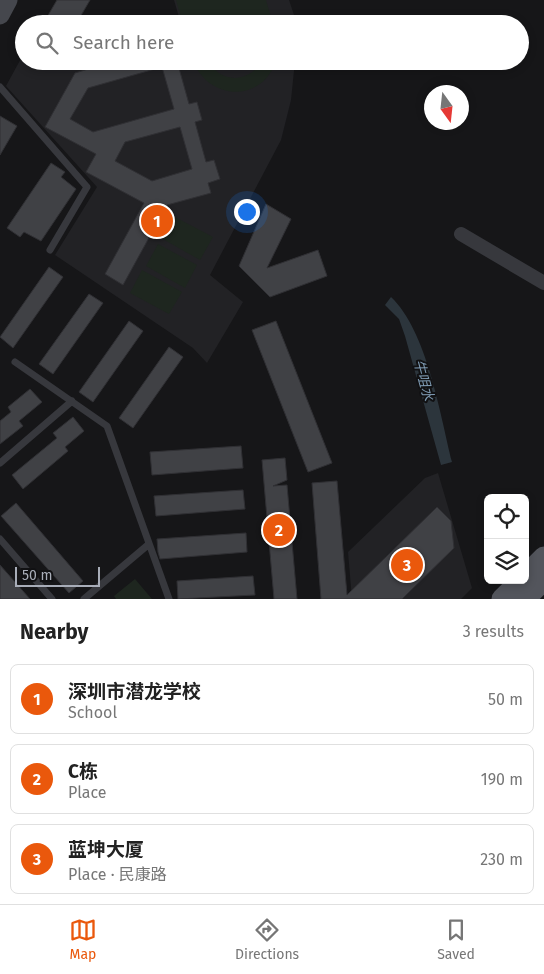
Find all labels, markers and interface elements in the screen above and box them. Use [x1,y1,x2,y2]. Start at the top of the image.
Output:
search box [15,15,529,70]
icon: search [33,29,61,57]
text: Search here [73,31,174,54]
north arrow [424,85,469,130]
your location [234,199,260,225]
pin: 1 [141,202,173,240]
water label: 牛咀水 [410,358,437,404]
map controls [484,494,529,584]
button: locate [484,494,529,539]
pin: 2 [263,511,295,549]
button: layers [484,539,529,584]
pin: 3 [391,546,423,584]
scale bar [15,564,100,587]
text: 50 m [22,567,53,584]
text: Nearby [20,619,88,645]
text: 3 results [463,622,524,641]
text: 深圳市潜龙学校 [68,680,201,703]
text: 1 [33,690,41,709]
text: 50 m [488,690,523,709]
text: School [68,703,117,722]
text: C栋 [68,760,98,783]
text: 2 [33,770,41,789]
text: 190 m [481,770,523,789]
text: Place [68,783,107,802]
text: 蓝坤大厦 [68,838,144,861]
text: 3 [33,850,41,869]
text: 230 m [480,850,523,869]
text: Place · 民康路 [68,865,167,884]
tab: Map [69,916,97,963]
tab: Directions [235,916,299,963]
tab: Saved [437,916,475,963]

